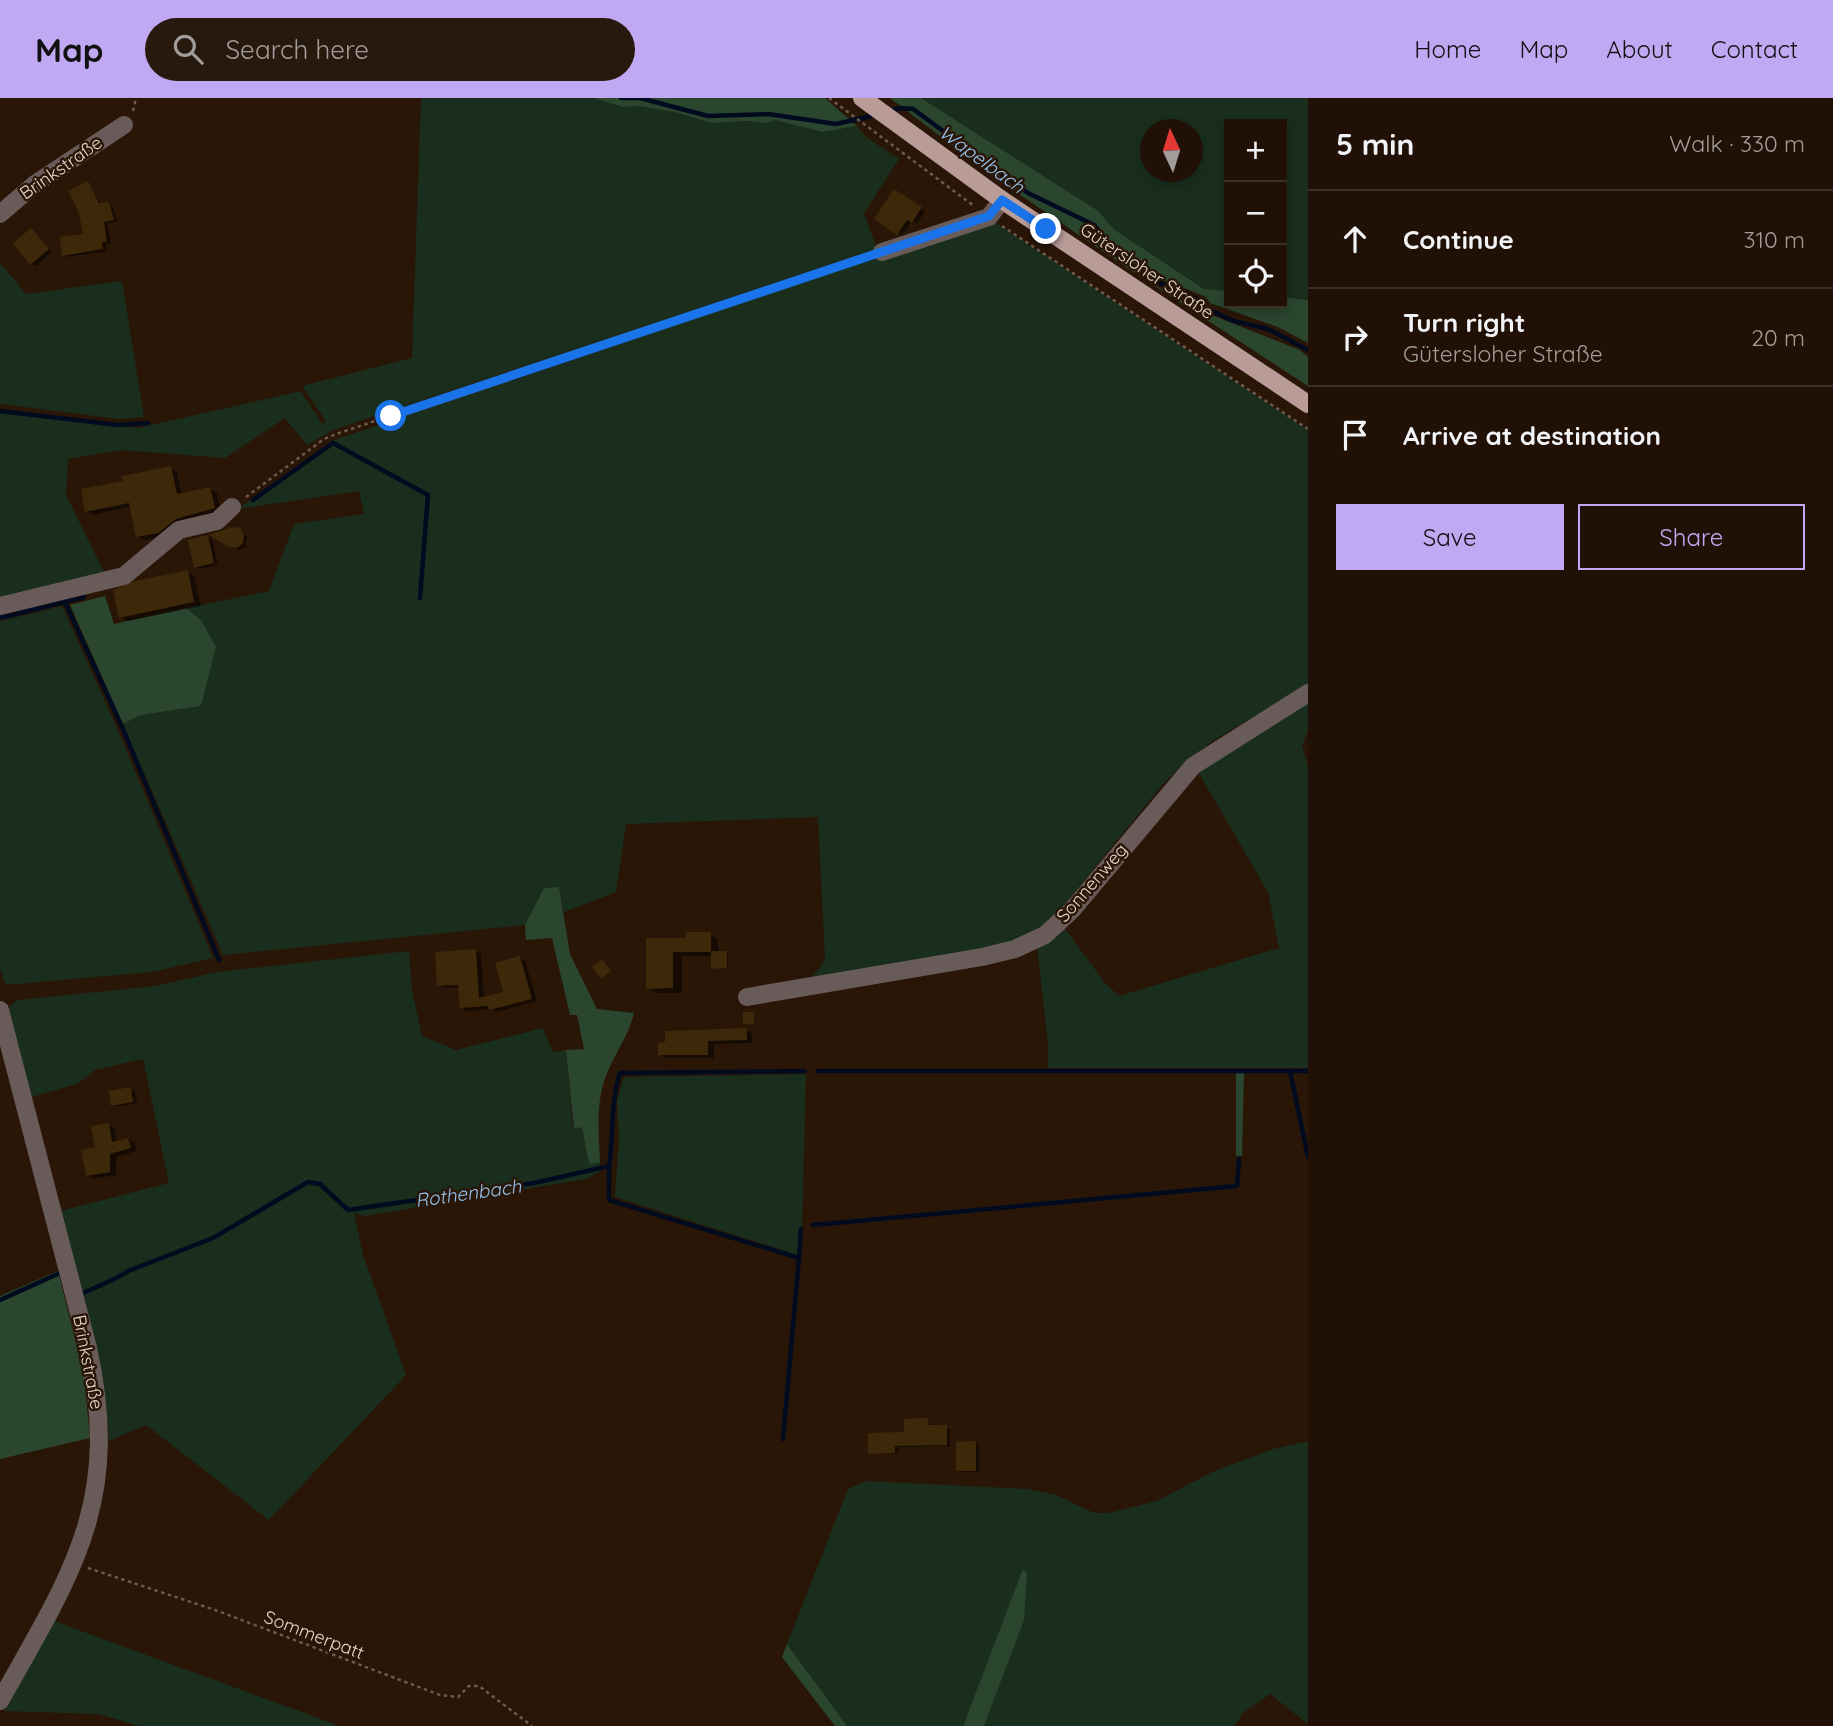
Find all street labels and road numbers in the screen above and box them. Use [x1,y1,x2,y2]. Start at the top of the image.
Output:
street label: Brinkstraße [15,131,107,204]
street label: Gütersloher Straße [1076,217,1218,324]
street label: Sonnenweg [1051,838,1132,927]
street label: Brinkstraße [68,1313,109,1411]
street label: Sommerpatt [261,1605,367,1664]

